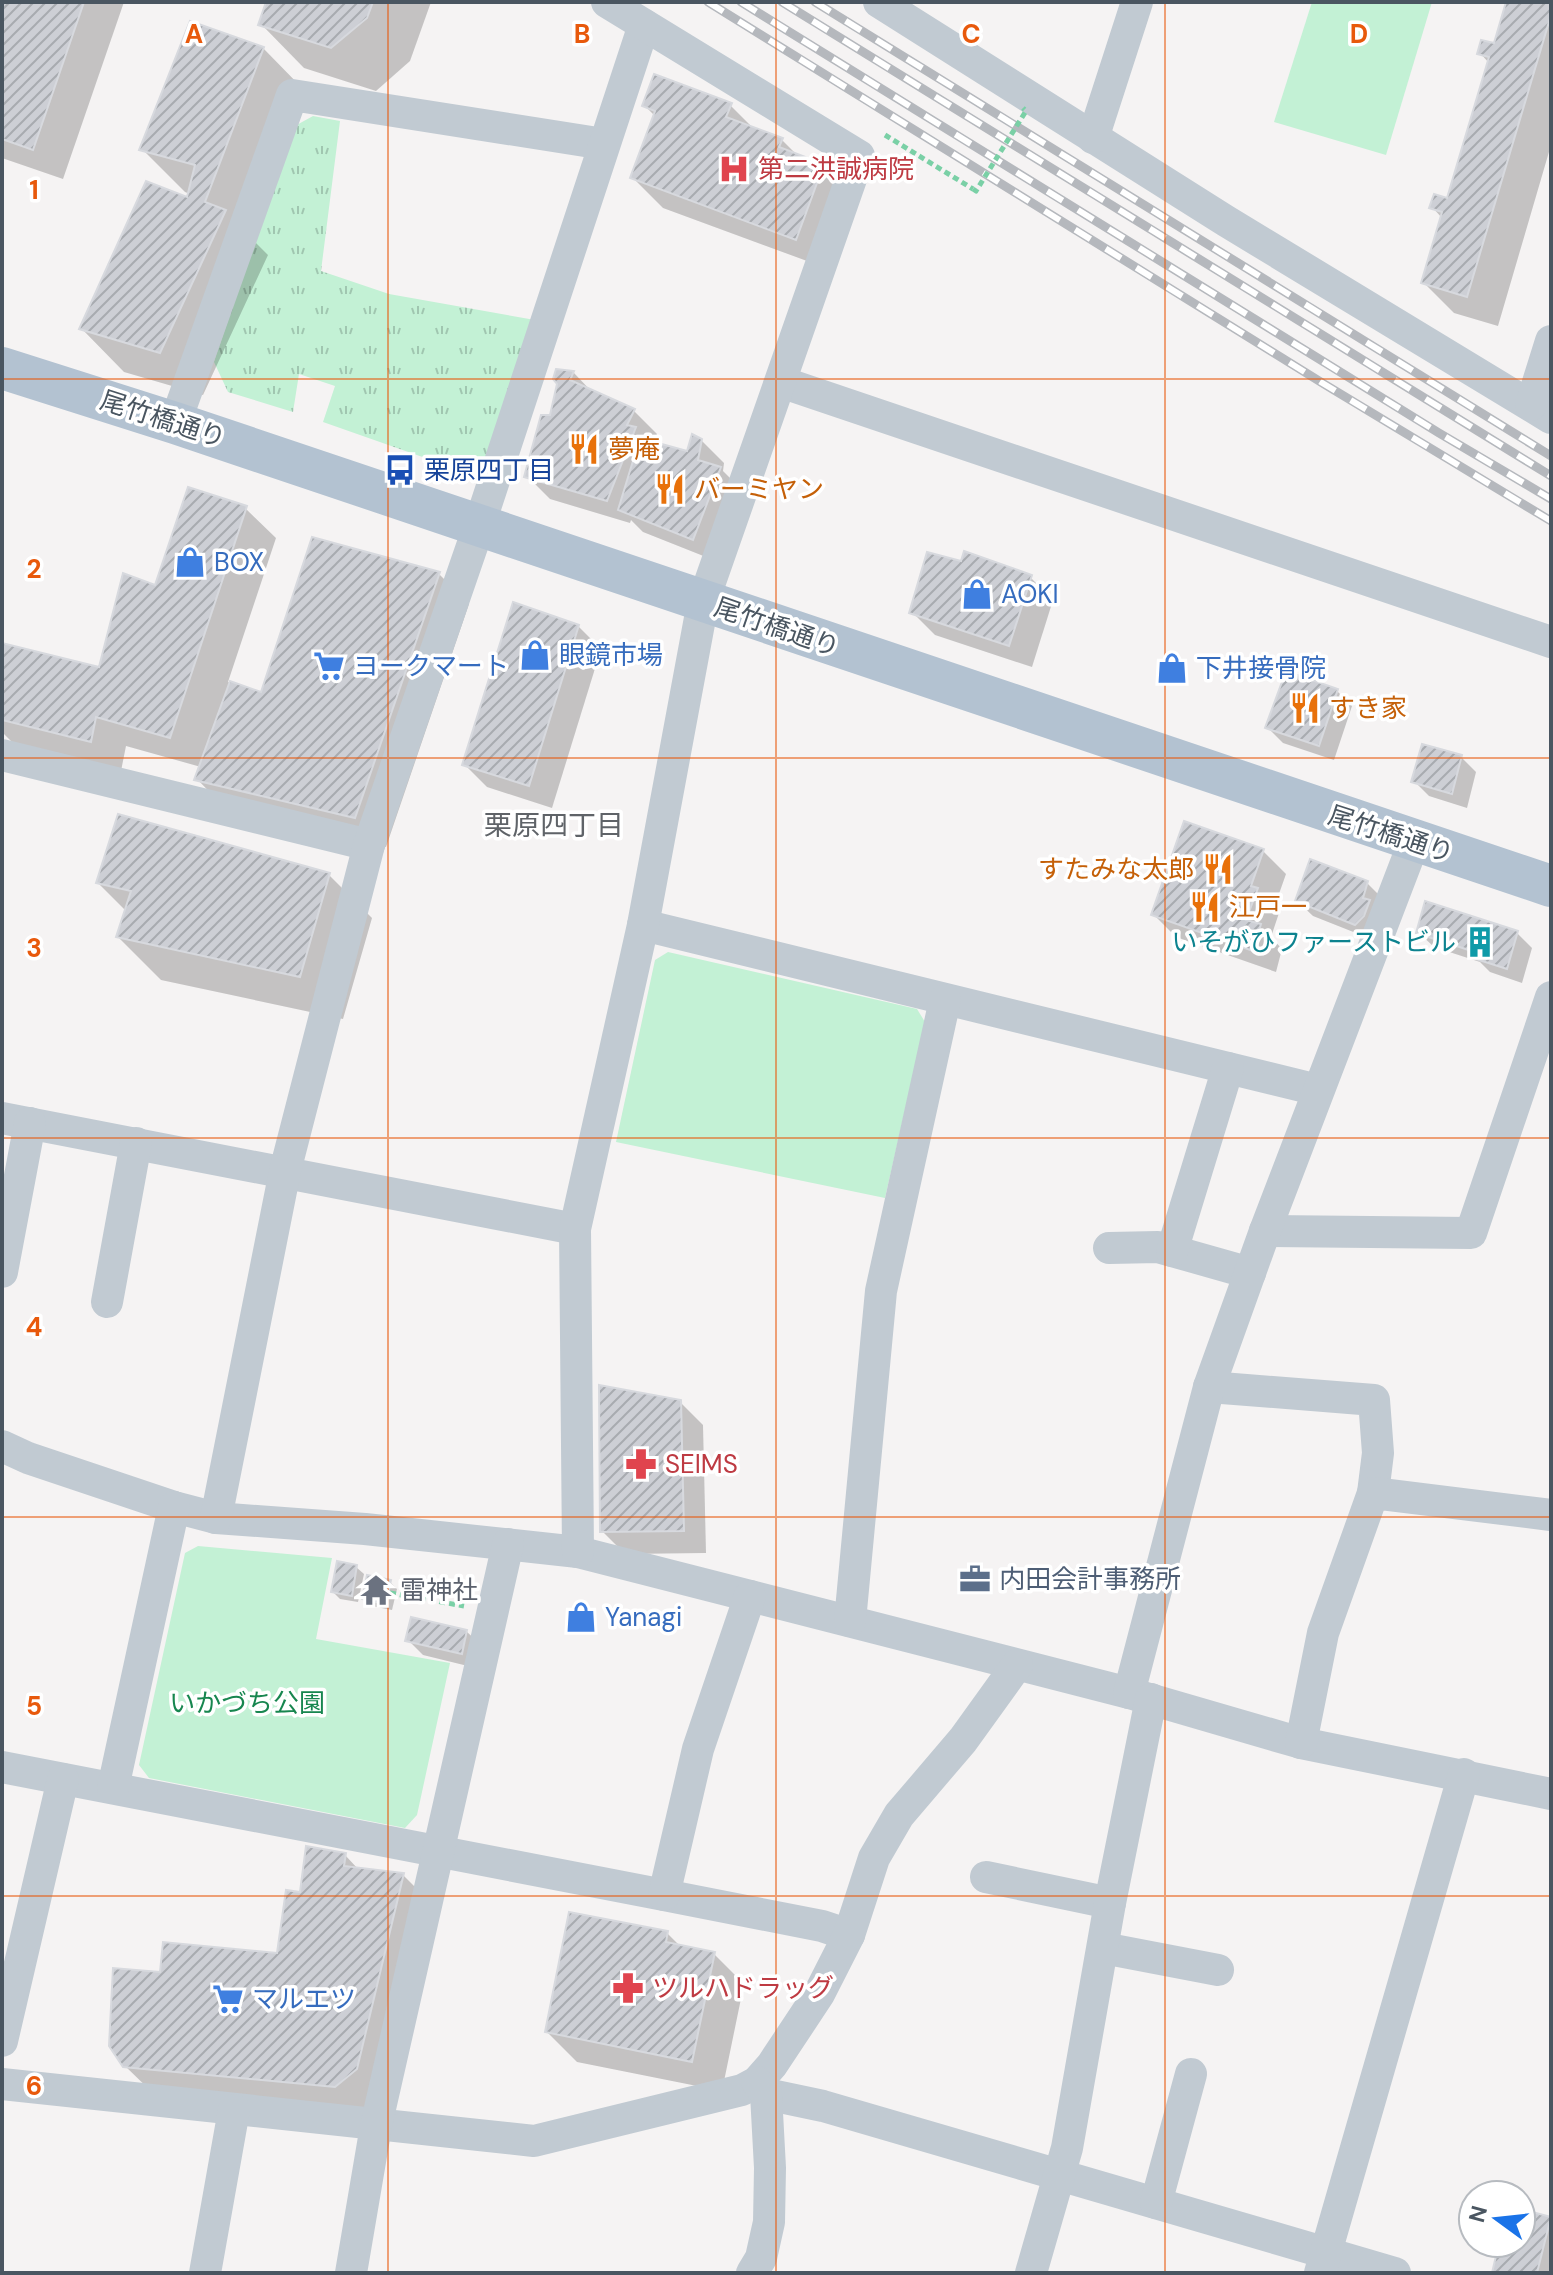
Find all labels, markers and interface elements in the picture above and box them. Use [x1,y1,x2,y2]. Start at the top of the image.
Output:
text: A [185,17,203,51]
text: B [574,17,590,51]
text: C [961,17,981,51]
text: D [1350,17,1368,51]
hospital icon: 第二洪誠病院 [717,152,751,186]
place label: 第二洪誠病院 [758,152,914,186]
text: 1 [29,173,39,207]
street label: 尾竹橋通り [96,383,230,455]
restaurant icon: 夢庵 [567,432,601,466]
place label: 夢庵 [608,432,660,466]
bus stop icon: 栗原四丁目 [383,453,417,487]
place label: 栗原四丁目 [424,453,554,487]
restaurant icon: バーミヤン [653,472,687,506]
place label: バーミヤン [694,472,824,506]
shop icon: BOX [173,545,207,579]
place label: BOX [214,545,264,579]
text: 2 [26,552,42,586]
shop icon: AOKI [960,577,994,611]
place label: AOKI [1001,577,1059,611]
street label: 尾竹橋通り [710,590,844,664]
shop icon: 眼鏡市場 [518,638,552,672]
place label: 眼鏡市場 [559,638,663,672]
supermarket icon: ヨークマート [312,649,346,683]
place label: ヨークマート [353,649,509,683]
shop icon: 下井接骨院 [1155,651,1189,685]
place label: 下井接骨院 [1196,651,1326,685]
restaurant icon: すき家 [1288,691,1322,725]
place label: すき家 [1329,691,1407,725]
street label: 尾竹橋通り [1324,798,1458,870]
district label: 栗原四丁目 [484,807,624,844]
place label: すたみな太郎 [1038,852,1194,886]
restaurant icon: すたみな太郎 [1201,852,1235,886]
restaurant icon: 江戸一 [1188,890,1222,924]
place label: 江戸一 [1229,890,1307,924]
place label: いそがひファーストビル [1171,925,1456,959]
building icon: いそがひファーストビル [1463,925,1497,959]
text: 3 [26,931,42,965]
text: 4 [26,1310,42,1344]
pharmacy icon: SEIMS [624,1447,658,1481]
place label: SEIMS [665,1447,738,1481]
office icon: 内田会計事務所 [958,1562,992,1596]
place label: 内田会計事務所 [999,1562,1181,1596]
temple icon: 雷神社 [359,1573,393,1607]
place label: 雷神社 [400,1573,478,1607]
shop icon: Yanagi [564,1600,598,1634]
place label: Yanagi [605,1600,682,1634]
park label: いかづち公園 [169,1686,325,1720]
text: 5 [26,1689,42,1723]
pharmacy icon: ツルハドラッグ [611,1971,645,2005]
place label: ツルハドラッグ [652,1971,834,2005]
supermarket icon: マルエツ [211,1982,245,2016]
place label: マルエツ [252,1982,356,2016]
text: 6 [26,2069,42,2103]
north arrow [1457,2179,1537,2259]
text: N [1462,2202,1494,2225]

